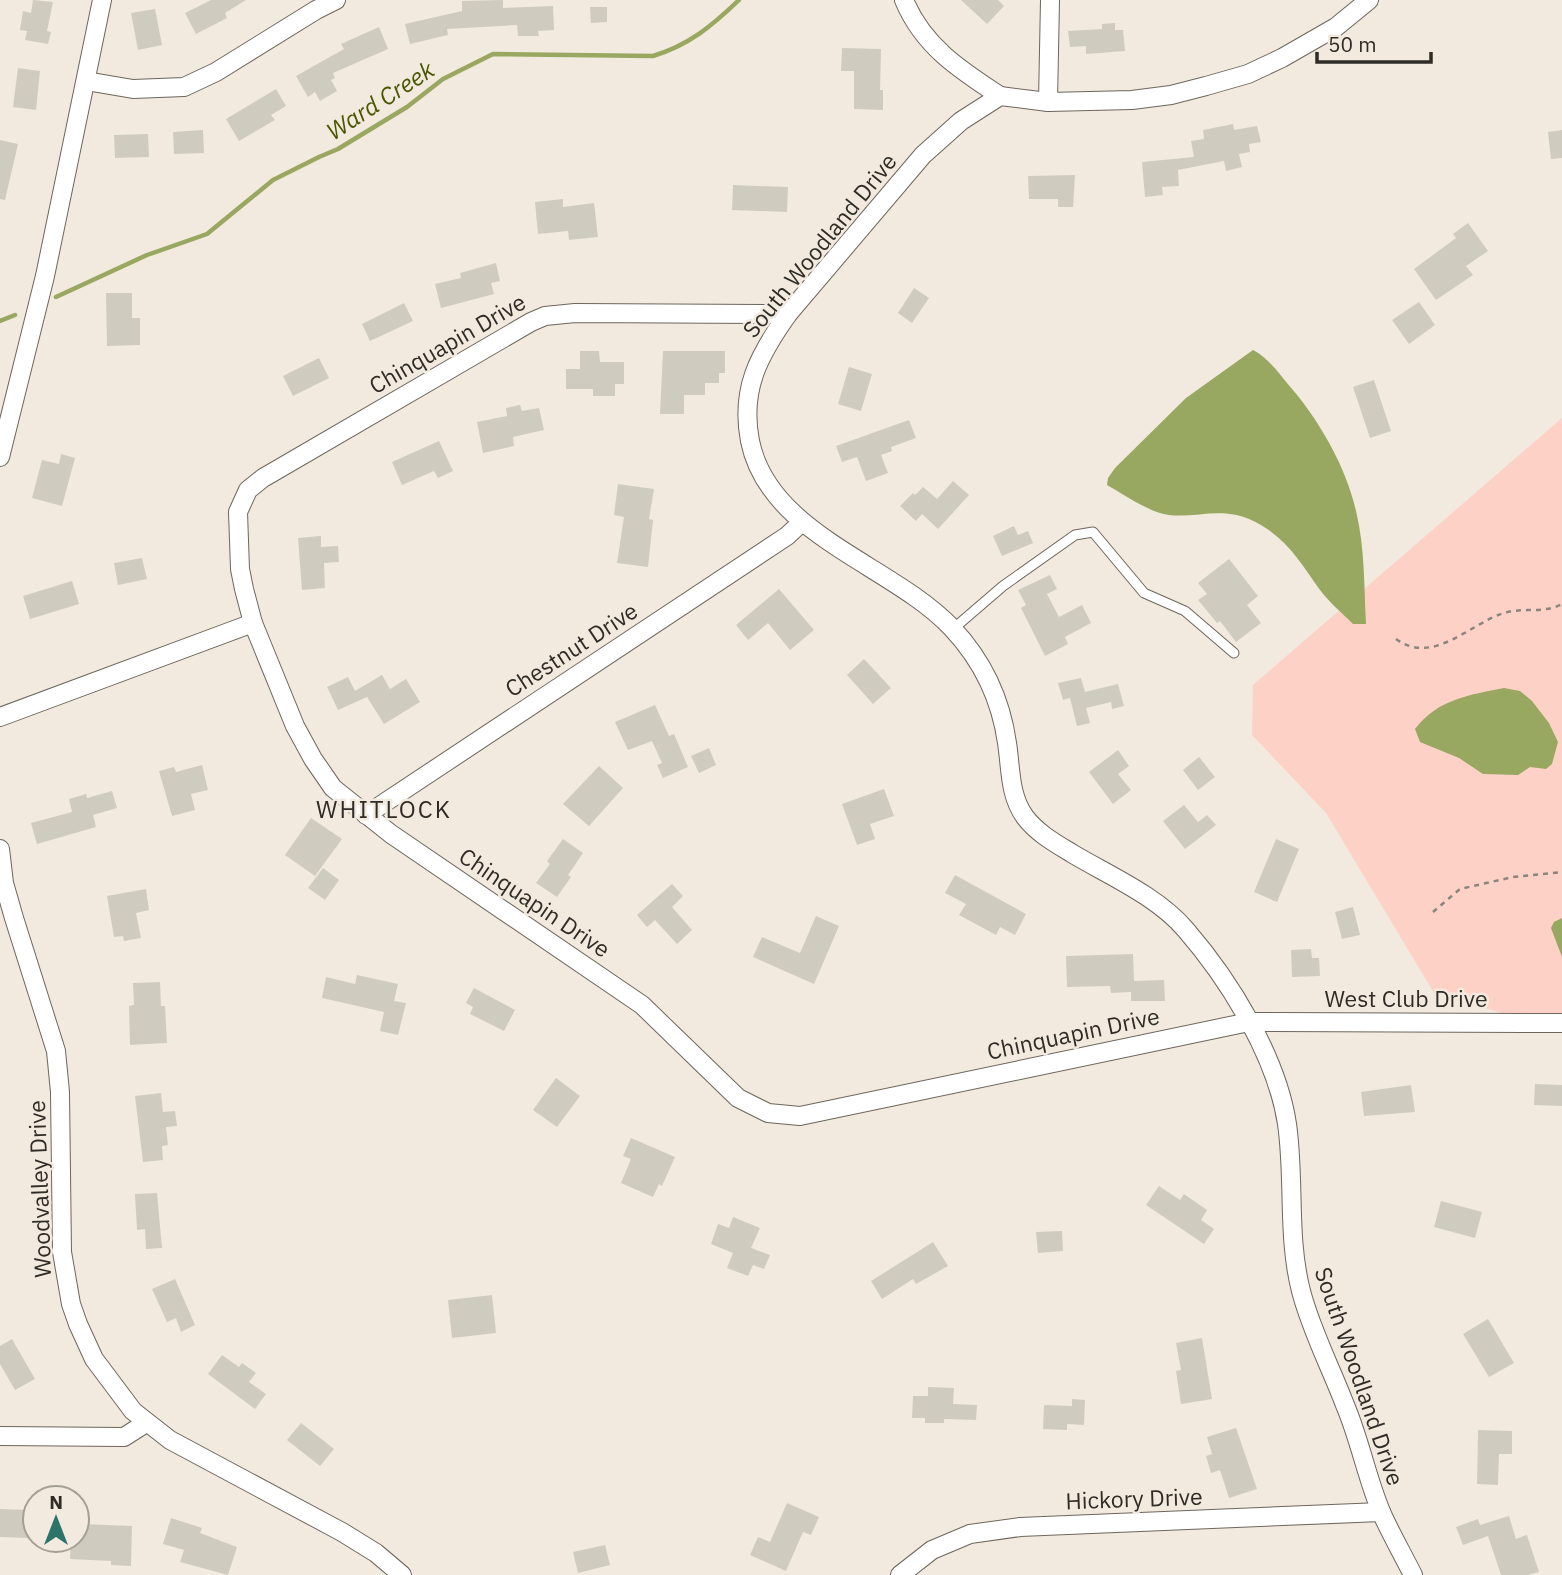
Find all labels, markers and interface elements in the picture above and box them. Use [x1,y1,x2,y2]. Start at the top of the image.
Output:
scale bar [1317,21,1431,65]
text: 50 m [1328,30,1377,58]
water label: Ward Creek [320,53,441,147]
street label: South Woodland Drive [735,147,903,343]
street label: Chinquapin Drive [363,286,531,400]
street label: Chestnut Drive [499,595,643,703]
district label: WHITLOCK [316,793,452,825]
street label: Chinquapin Drive [454,840,616,964]
street label: West Club Drive [1324,983,1488,1013]
street label: Chinquapin Drive [984,1000,1162,1066]
street label: Woodvalley Drive [21,1100,57,1278]
street label: South Woodland Drive [1309,1263,1411,1489]
street label: Hickory Drive [1065,1481,1203,1515]
north arrow [21,1484,91,1554]
text: N [49,1490,63,1514]

